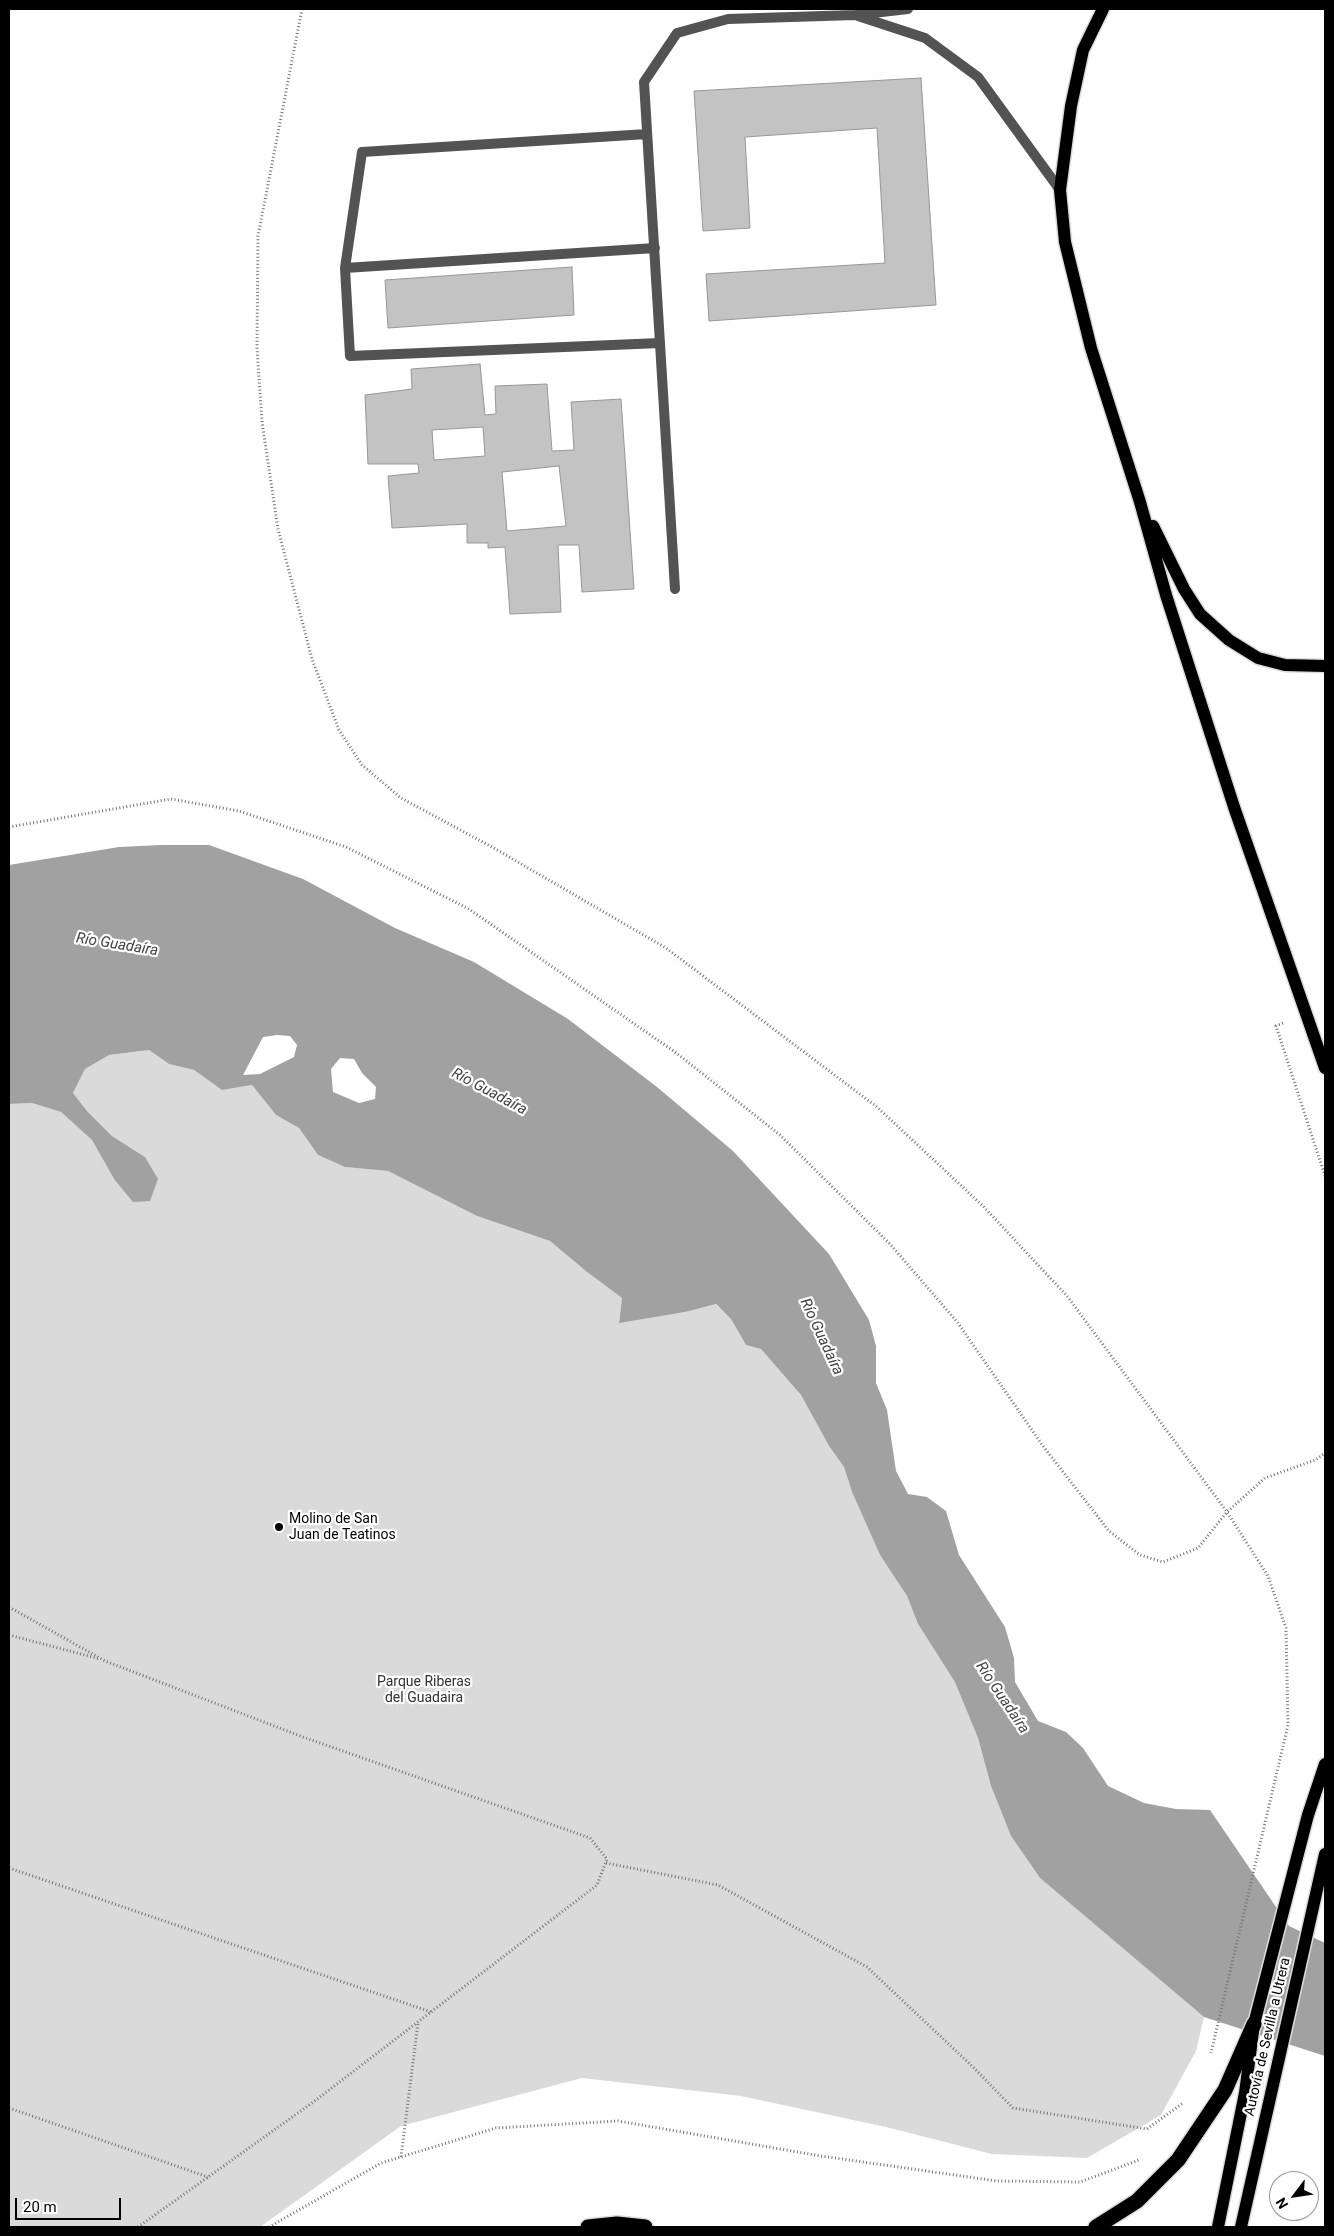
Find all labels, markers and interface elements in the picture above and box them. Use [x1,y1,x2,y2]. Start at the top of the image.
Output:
water label: Río Guadaíra [75,930,159,960]
water label: Río Guadaíra [448,1065,530,1119]
water label: Río Guadaíra [795,1296,847,1378]
place label: Molino de San Juan de Teatinos [289,1511,396,1544]
marker: Molino de San Juan de Teatinos [273,1521,285,1533]
water label: Río Guadaíra [971,1659,1033,1737]
park label: Parque Riberas del Guadaira [377,1674,471,1706]
street label: Autovía de Sevilla a Utrera [1242,1956,1294,2118]
north arrow [1269,2171,1319,2221]
scale bar [18,2188,124,2220]
text: N [1273,2195,1291,2212]
text: 20 m [23,2198,57,2216]

